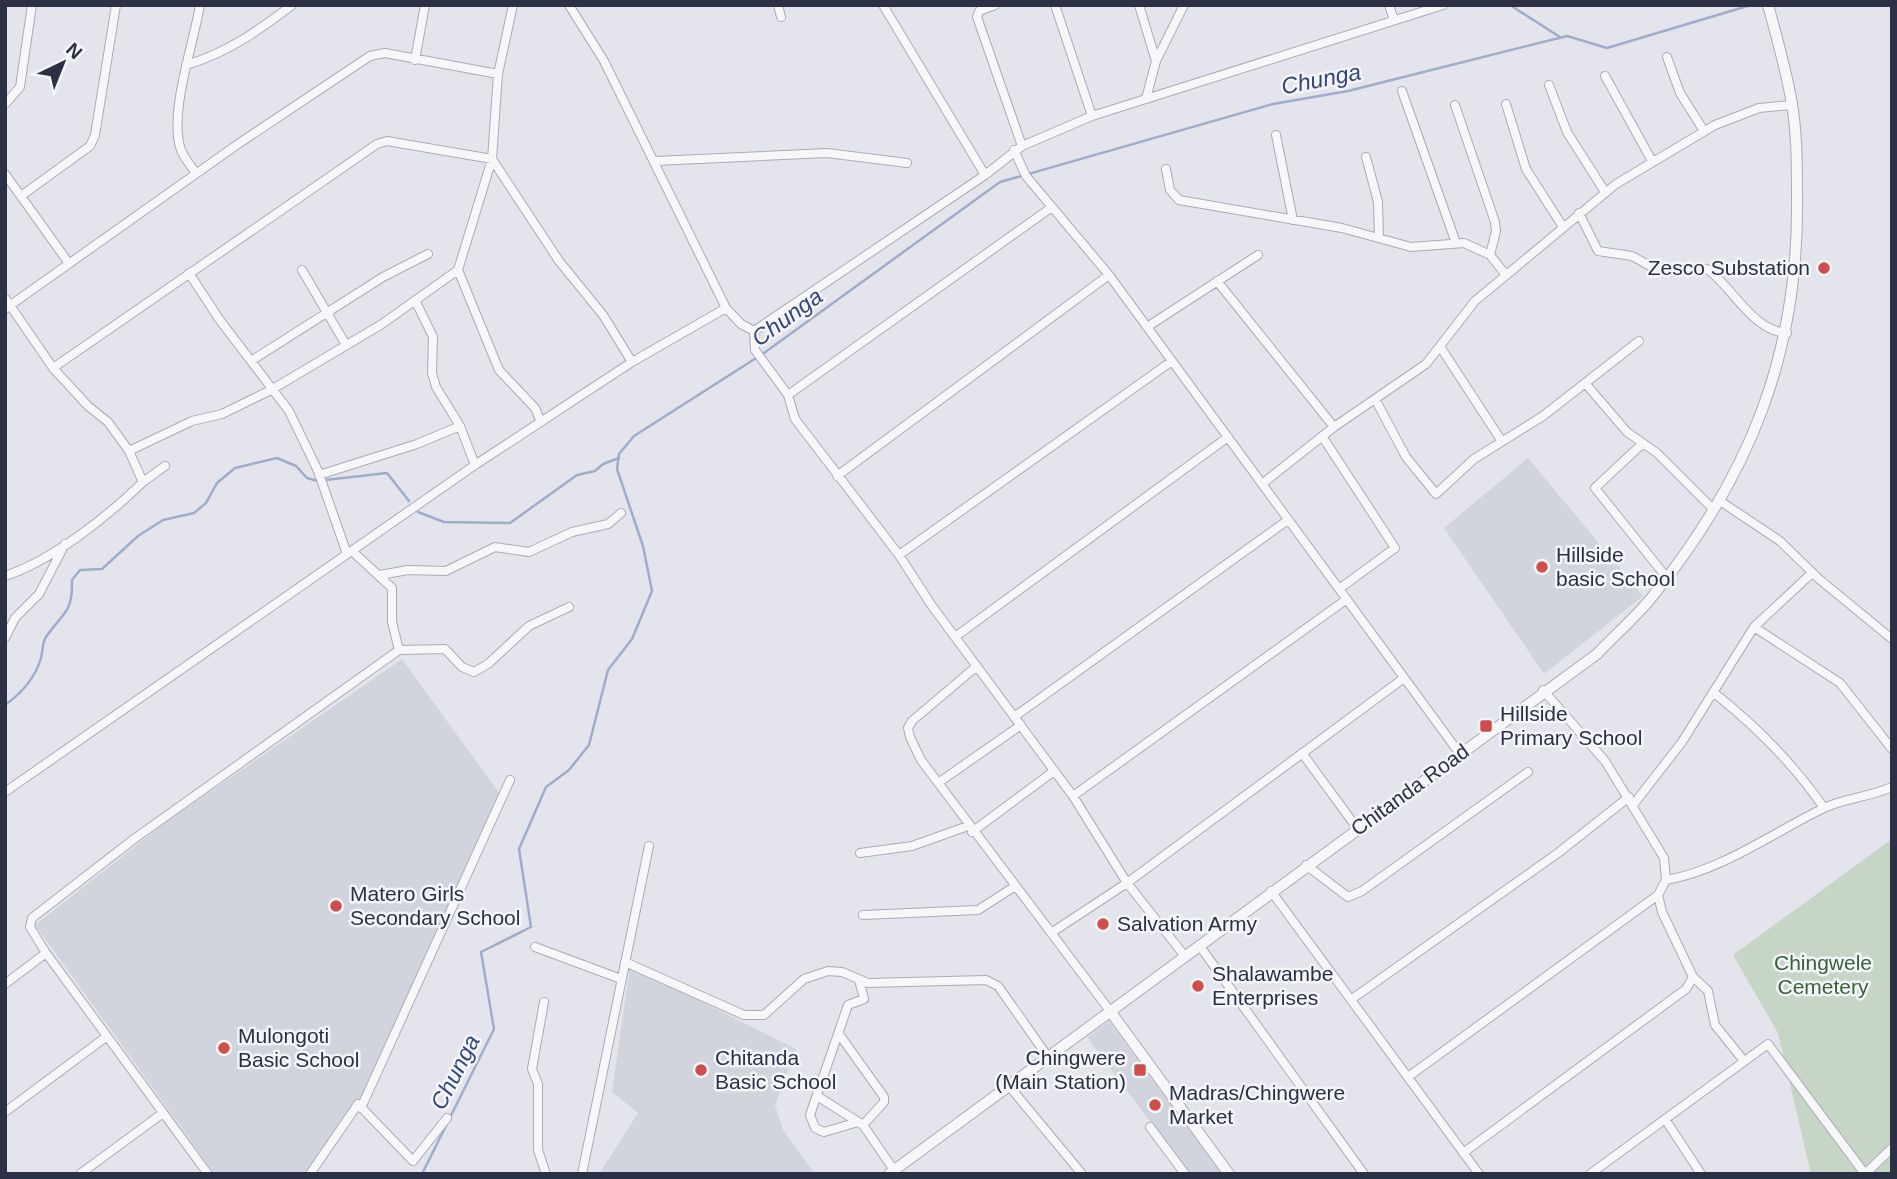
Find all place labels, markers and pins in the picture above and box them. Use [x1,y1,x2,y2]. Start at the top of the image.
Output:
place label: Zesco Substation [1648,256,1810,279]
marker: Zesco Substation [1816,260,1832,276]
place label: Hillside basic School [1556,543,1675,590]
marker: Hillside basic School [1534,559,1550,575]
place label: Hillside Primary School [1500,702,1642,749]
marker: Hillside Primary School [1478,718,1494,734]
place label: Matero Girls Secondary School [350,882,520,929]
marker: Matero Girls Secondary School [328,898,344,914]
place label: Salvation Army [1117,912,1258,935]
marker: Salvation Army [1095,916,1111,932]
place label: Shalawambe Enterprises [1212,962,1333,1009]
marker: Shalawambe Enterprises [1190,978,1206,994]
place label: Mulongoti Basic School [238,1024,359,1071]
marker: Mulongoti Basic School [216,1040,232,1056]
place label: Chitanda Basic School [715,1046,836,1093]
place label: Chingwere (Main Station) [995,1046,1126,1093]
marker: Chitanda Basic School [693,1062,709,1078]
marker: Chingwere (Main Station) [1132,1062,1148,1078]
place label: Madras/Chingwere Market [1169,1081,1345,1128]
marker: Madras/Chingwere Market [1147,1097,1163,1113]

